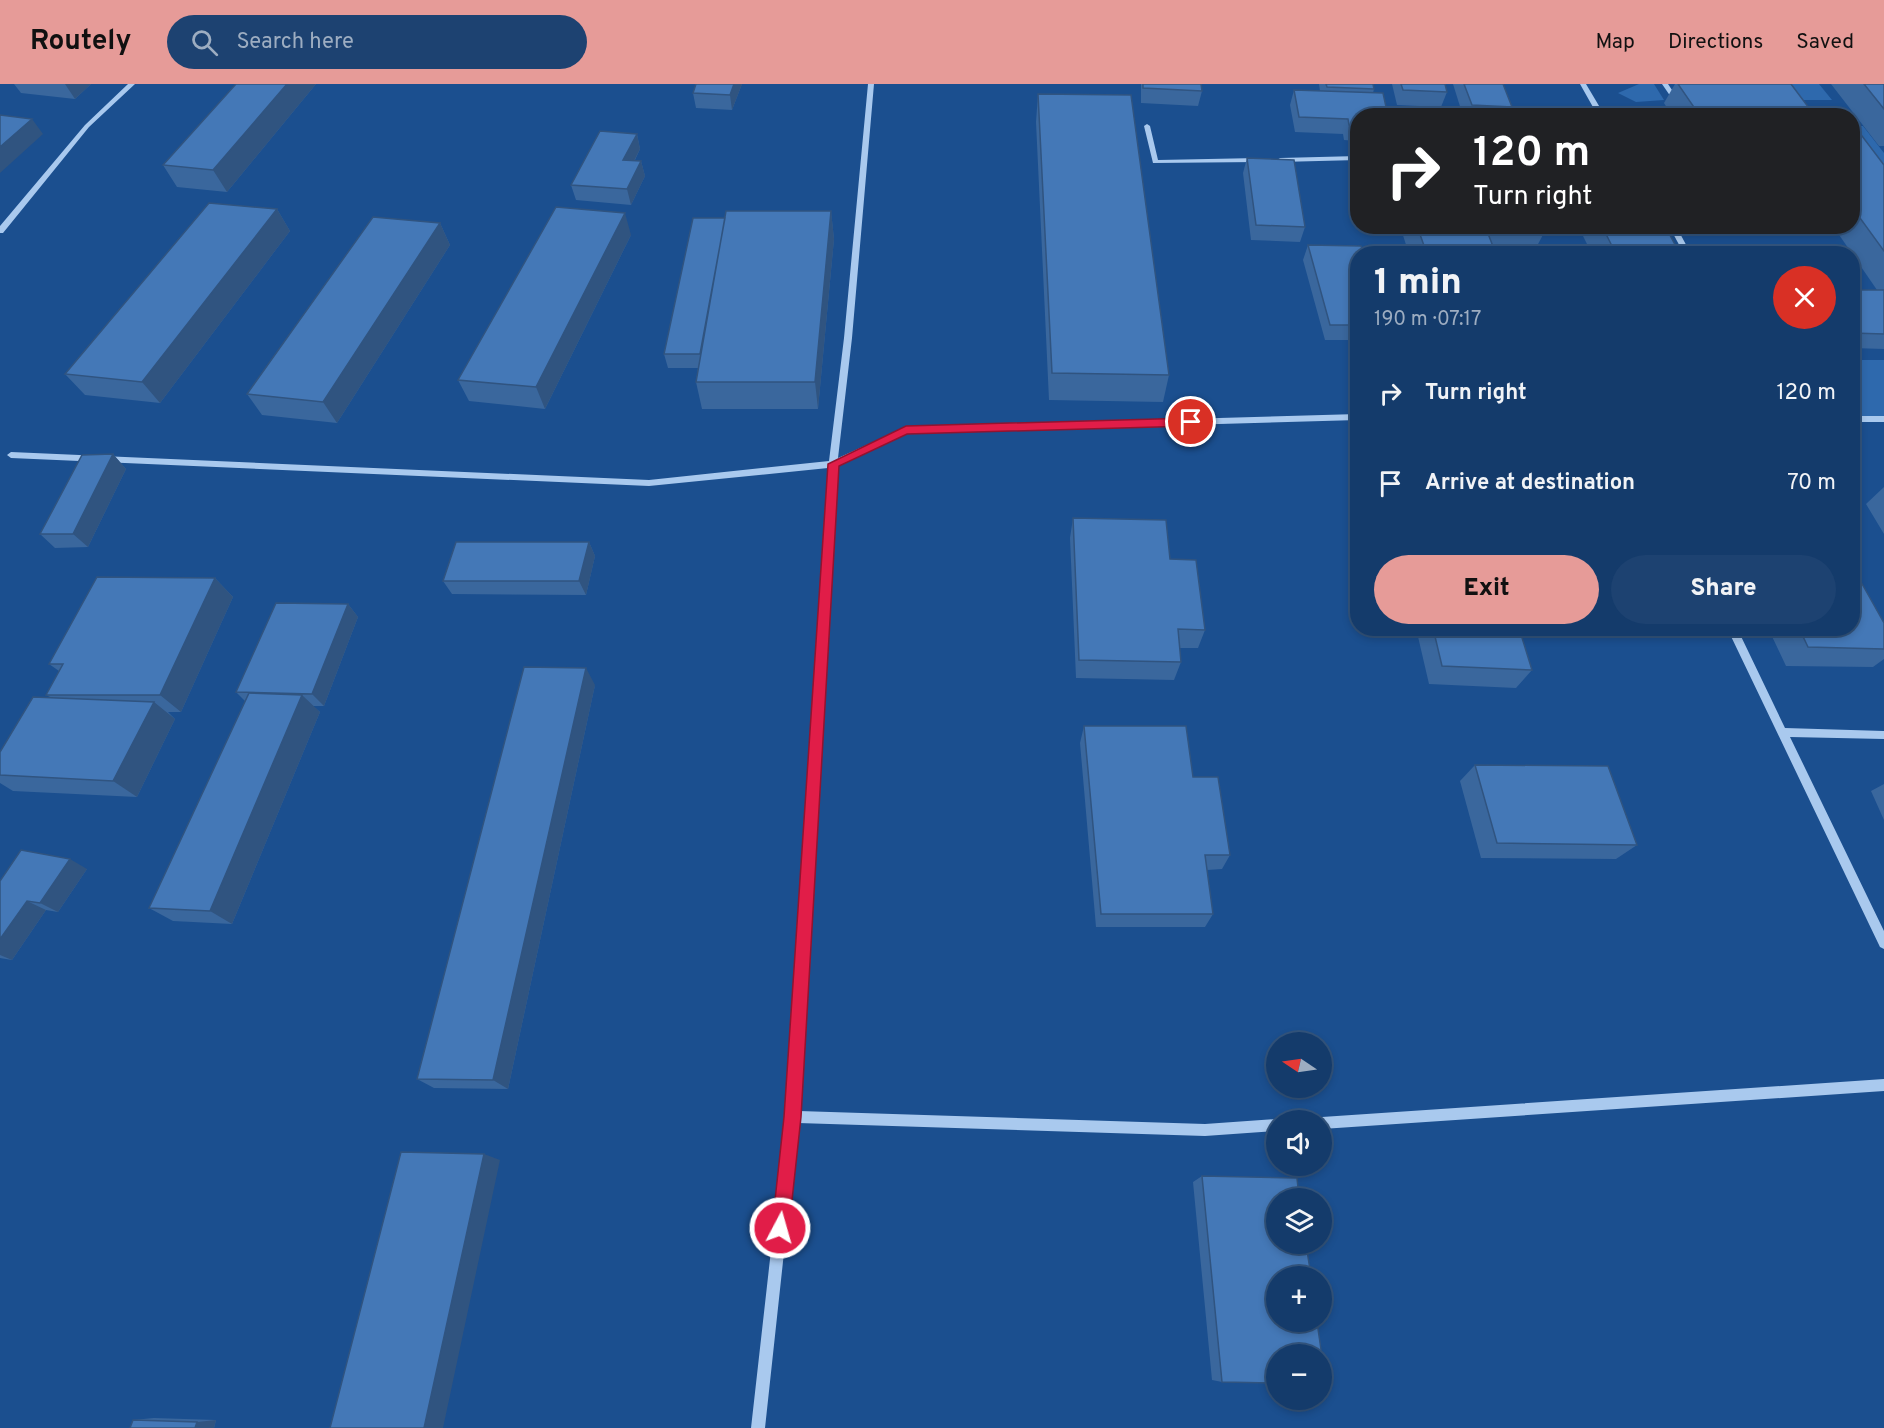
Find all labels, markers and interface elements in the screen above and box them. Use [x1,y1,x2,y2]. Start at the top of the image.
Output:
search box [167,15,587,69]
text: Routely [30,24,131,60]
icon: search [188,26,221,59]
text: Search here [236,29,354,56]
text: Map [1595,29,1635,56]
text: Directions [1668,29,1763,56]
text: Saved [1796,29,1854,56]
text: 120 m [1473,128,1590,181]
icon: right [1374,132,1452,210]
text: Turn right [1473,180,1592,214]
text: 1 min [1374,261,1462,307]
button: close [1773,266,1836,329]
text: 190 m · 07:17 [1374,307,1481,333]
icon: right [1374,377,1407,410]
text: Turn right [1425,380,1527,407]
text: 120 m [1776,380,1836,407]
pin [1165,396,1216,447]
icon: arrive [1174,405,1207,438]
icon: arrive [1374,467,1407,500]
text: Arrive at destination [1425,470,1635,497]
text: 70 m [1787,470,1836,497]
button: Exit [1374,555,1599,624]
button: Share [1611,555,1836,624]
north arrow [1266,1032,1332,1098]
map controls [1266,1032,1332,1410]
button: sound [1266,1110,1332,1176]
button: layers [1266,1188,1332,1254]
position arrow [748,1196,812,1260]
button: + [1266,1266,1332,1332]
button: − [1266,1344,1332,1410]

